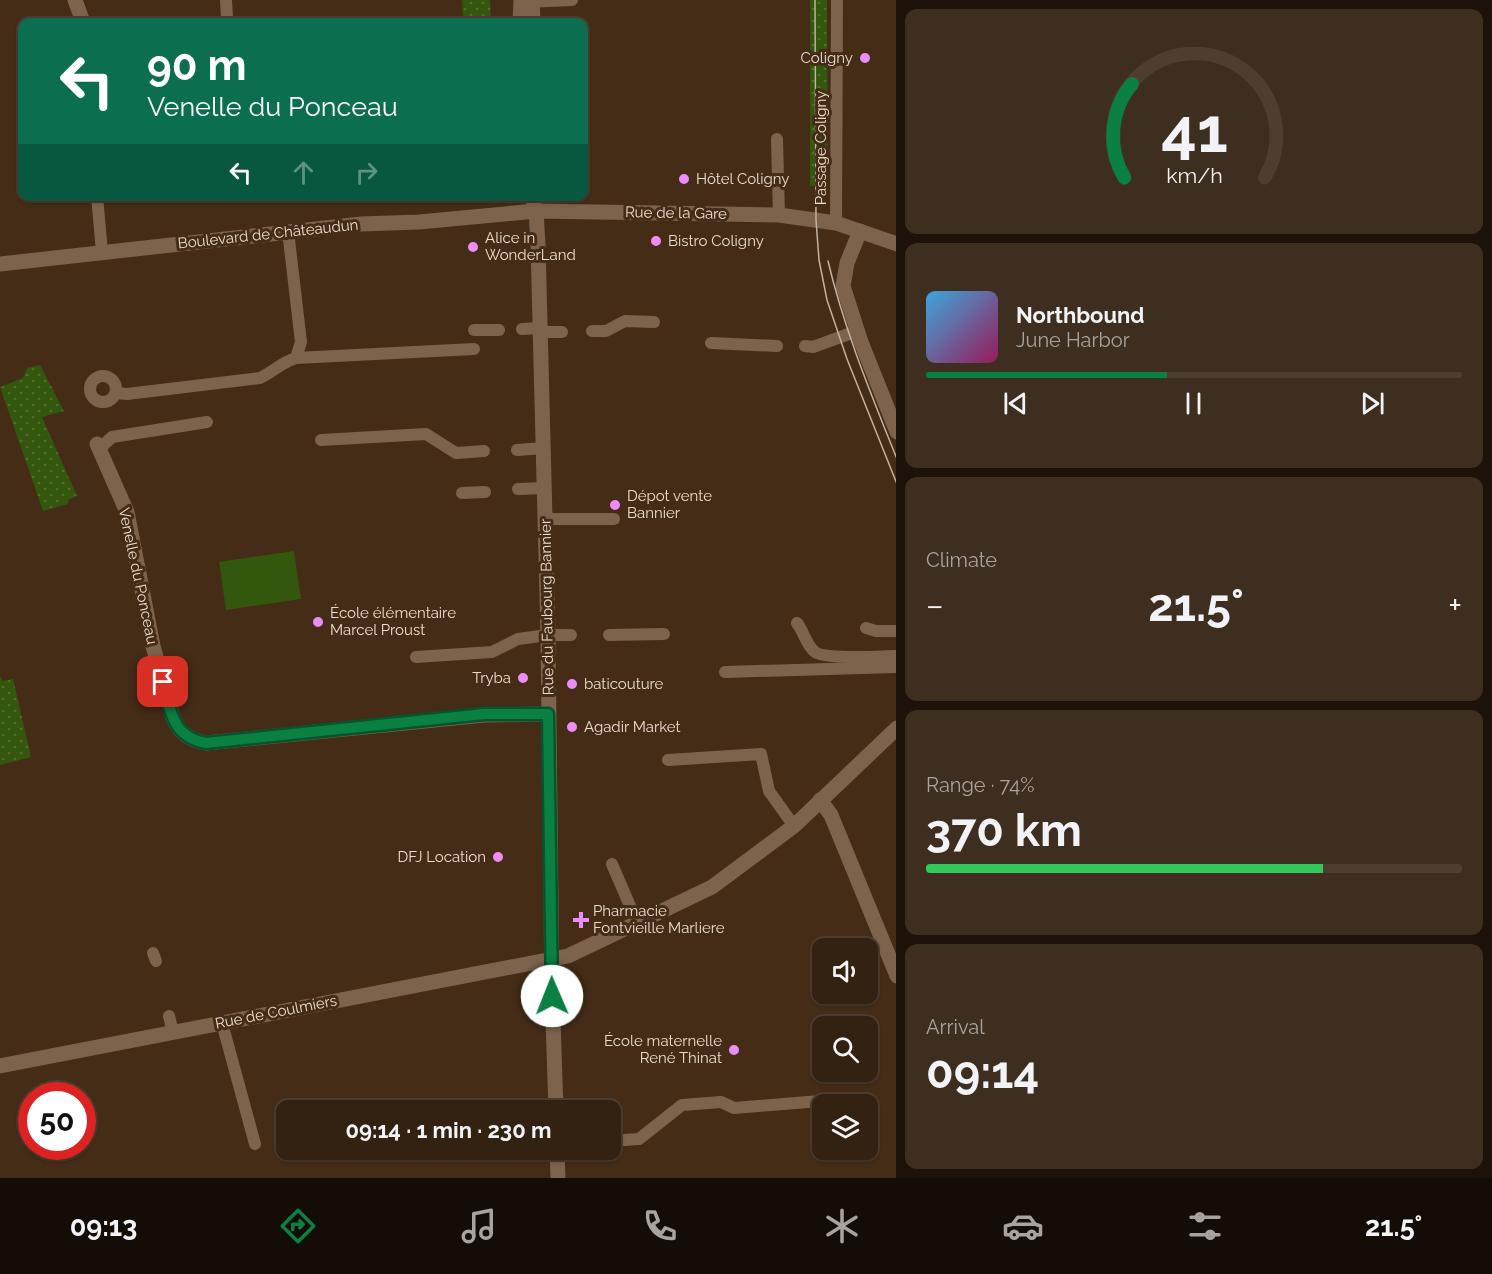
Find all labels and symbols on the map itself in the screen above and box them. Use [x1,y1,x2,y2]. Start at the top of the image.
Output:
place label: Coligny [800,49,853,67]
marker: Coligny [858,51,872,65]
street label: Passage Coligny [812,91,830,205]
place label: Hôtel Coligny [696,170,789,188]
marker: Hôtel Coligny [677,172,691,186]
street label: Rue de la Gare [625,203,727,223]
street label: Boulevard de Châteaudun [177,216,359,252]
place label: Alice in WonderLand [485,229,576,264]
place label: Bistro Coligny [668,232,764,250]
marker: Bistro Coligny [649,234,663,248]
marker: Alice in WonderLand [466,240,480,254]
place label: Dépot vente Bannier [627,487,712,522]
marker: Dépot vente Bannier [608,498,622,512]
street label: Venelle du Ponceau [115,506,161,646]
street label: Rue du Faubourg Bannier [536,518,558,695]
place label: École élémentaire Marcel Proust [330,604,456,639]
marker: École élémentaire Marcel Proust [311,615,325,629]
pin [137,656,188,707]
place label: Tryba [472,669,511,687]
marker: Tryba [516,671,530,685]
place label: baticouture [584,675,664,693]
marker: baticouture [565,677,579,691]
place label: Agadir Market [584,718,681,736]
marker: Agadir Market [565,720,579,734]
place label: DFJ Location [397,848,486,866]
marker: DFJ Location [491,850,505,864]
place label: Pharmacie Fontvieille Marliere [593,902,725,937]
marker: Pharmacie Fontvieille Marliere [574,913,588,927]
position arrow [520,964,584,1028]
street label: Rue de Coulmiers [214,991,338,1033]
place label: École maternelle René Thinat [604,1032,722,1067]
marker: École maternelle René Thinat [727,1043,741,1057]
speed limit sign: 50 [18,1082,96,1160]

